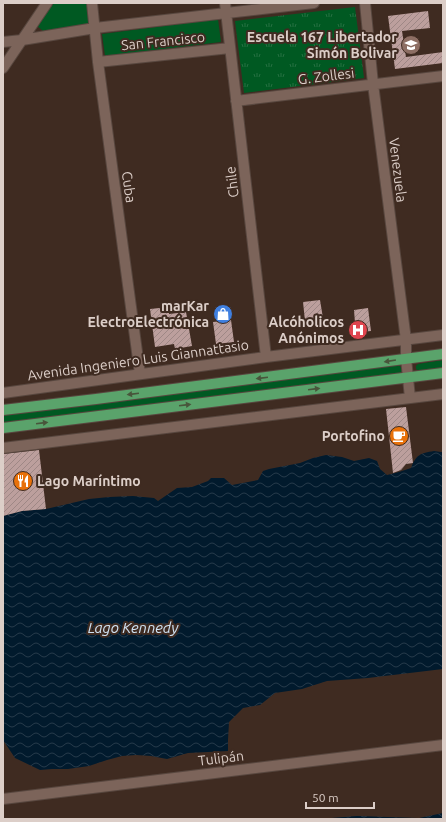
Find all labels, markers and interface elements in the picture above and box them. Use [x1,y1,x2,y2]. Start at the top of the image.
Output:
street label: San Francisco [120,29,206,53]
place label: Escuela 167 Libertador Simón Bolivar [247,29,397,61]
school or university icon: Escuela 167 Libertador Simón Bolivar [400,34,422,56]
street label: G. Zollesi [297,65,355,87]
street label: Venezuela [386,137,410,203]
street label: Chile [222,165,242,199]
street label: Cuba [119,170,139,204]
place label: marKar ElectroElectrónica [87,298,209,330]
shop icon: marKar ElectroElectrónica [212,303,234,325]
place label: Alcóholicos Anónimos [268,314,344,346]
hospital icon: Alcóholicos Anónimos [347,319,369,341]
street label: Avenida Ingeniero Luis Giannattasio [26,337,250,383]
one-way arrow [384,358,397,364]
one-way arrow [255,375,268,381]
one-way arrow [308,386,320,392]
one-way arrow [127,391,139,397]
one-way arrow [179,402,191,409]
one-way arrow [36,420,48,426]
cafe icon: Portofino [388,425,410,447]
place label: Portofino [322,428,385,444]
restaurant icon: Lago Maríntimo [12,470,34,492]
place label: Lago Maríntimo [37,473,141,489]
water label: Lago Kennedy [88,619,179,636]
street label: Tulipán [197,747,245,769]
scale bar [306,784,374,810]
text: 50 m [312,791,339,804]

